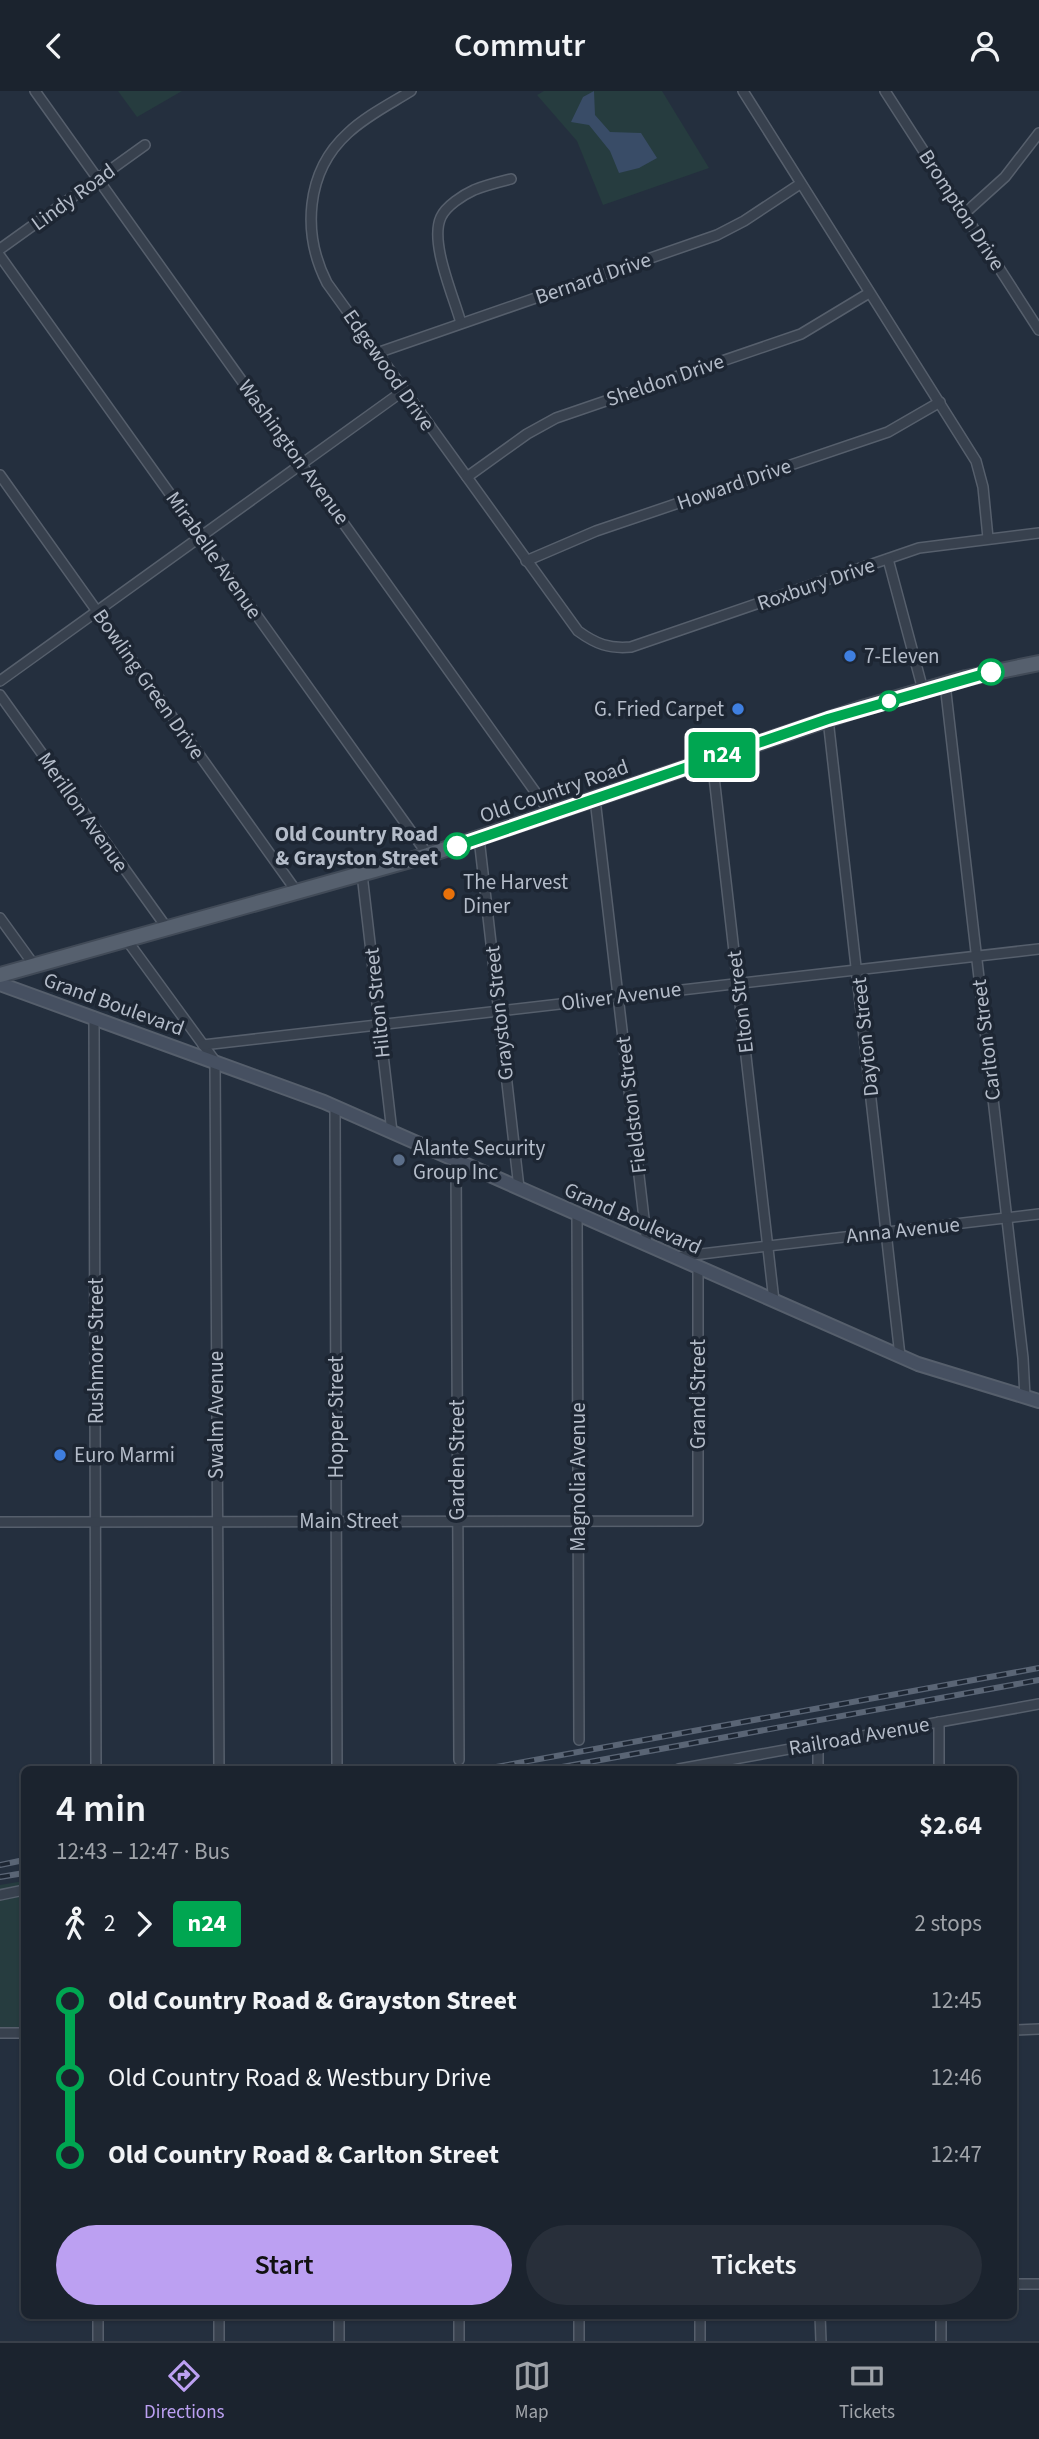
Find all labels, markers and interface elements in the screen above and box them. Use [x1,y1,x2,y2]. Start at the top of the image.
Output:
text: Commutr [454,23,585,69]
icon: back [35,27,73,65]
icon: person [966,27,1004,65]
street label: Brompton Drive [912,144,1012,276]
street label: Lindy Road [25,156,121,238]
street label: Bernard Drive [531,244,655,312]
street label: Edgewood Drive [336,303,442,437]
street label: Sheldon Drive [602,346,728,414]
street label: Washington Avenue [231,373,357,531]
street label: Howard Drive [673,450,795,518]
street label: Mirabelle Avenue [159,485,269,625]
street label: Roxbury Drive [753,550,879,618]
street label: Bowling Green Drive [86,603,212,765]
place label: 7-Eleven [864,641,940,671]
marker: 7-Eleven [842,648,858,664]
unlabelled marker [978,659,1004,685]
unlabelled marker [879,691,899,711]
place label: G. Fried Carpet [594,694,724,724]
marker: G. Fried Carpet [730,701,746,717]
line badge: n24 [682,732,762,778]
text: n24 [702,737,742,772]
street label: Merillon Avenue [30,746,136,878]
street label: Old Country Road [476,752,632,830]
place label: Old Country Road & Grayston Street [275,819,438,873]
marker: Old Country Road & Grayston Street [444,833,470,859]
place label: The Harvest Diner [463,867,568,921]
marker: The Harvest Diner [441,886,457,902]
street label: Grayston Street [477,944,521,1082]
street label: Hilton Street [356,946,398,1060]
street label: Elton Street [719,949,761,1055]
street label: Grand Boulevard [40,965,188,1043]
street label: Oliver Avenue [559,974,683,1018]
street label: Dayton Street [844,976,886,1098]
street label: Carlton Street [964,978,1008,1102]
street label: Fieldston Street [608,1035,654,1175]
place label: Alante Security Group Inc [413,1133,545,1187]
marker: Alante Security Group Inc [391,1152,407,1168]
street label: Grand Boulevard [560,1174,706,1262]
street label: Anna Avenue [845,1209,961,1251]
street label: Rushmore Street [81,1278,111,1424]
street label: Grand Street [683,1339,713,1449]
street label: Swalm Avenue [201,1351,231,1479]
street label: Hopper Street [321,1356,351,1478]
street label: Garden Street [442,1400,472,1521]
street label: Magnolia Avenue [563,1402,593,1552]
place label: Euro Marmi [74,1440,175,1470]
marker: Euro Marmi [52,1447,68,1463]
street label: Main Street [299,1506,399,1536]
street label: Railroad Avenue [786,1709,932,1763]
text: 4 min [56,1782,146,1836]
text: $2.64 [919,1807,982,1844]
text: 12:43 – 12:47 · Bus [56,1835,230,1868]
icon: walk [56,1905,94,1943]
icon: forward [125,1905,163,1943]
text: n24 [187,1906,227,1941]
text: 2 [104,1907,115,1940]
text: 2 stops [915,1907,982,1940]
text: Old Country Road & Grayston Street [108,1982,517,2019]
text: 12:45 [931,1984,982,2017]
text: Old Country Road & Westbury Drive [108,2059,491,2096]
text: 12:46 [931,2061,982,2094]
text: Old Country Road & Carlton Street [108,2136,499,2173]
text: 12:47 [931,2138,982,2171]
button: Start [56,2225,512,2305]
button: Tickets [526,2225,982,2305]
tab: Directions [144,2357,225,2426]
tab: Map [513,2357,551,2426]
tab: Tickets [839,2357,895,2426]

